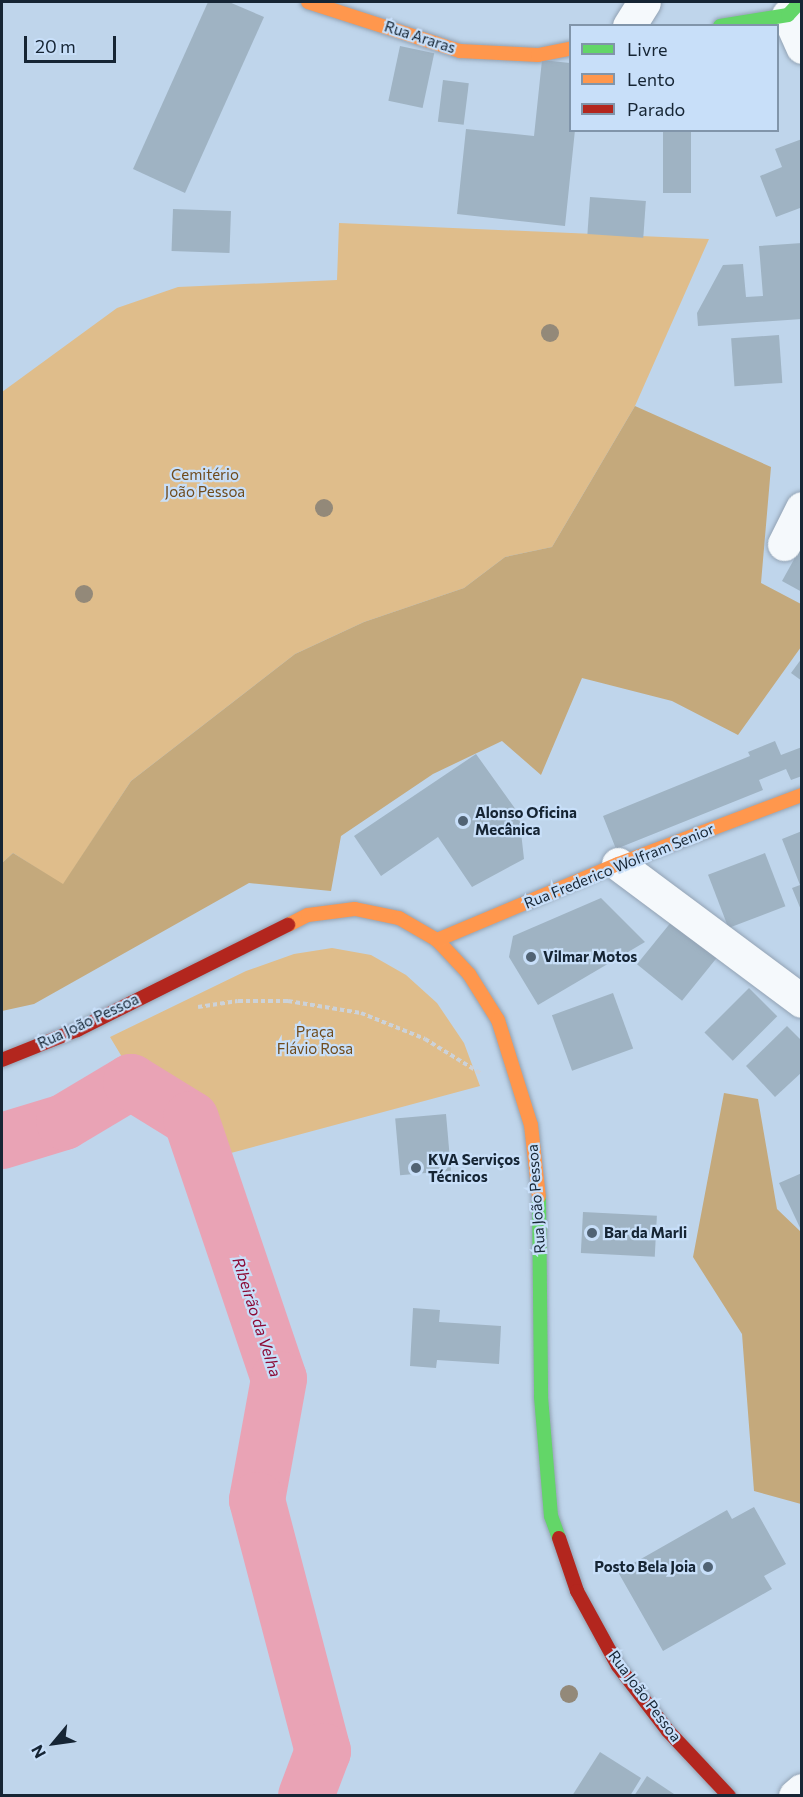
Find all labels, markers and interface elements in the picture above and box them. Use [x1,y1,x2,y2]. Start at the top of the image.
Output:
street label: Rua Araras [382,17,458,57]
scale bar [27,24,118,62]
legend [569,24,779,132]
text: 20 m [35,35,76,57]
text: Livre [627,38,668,60]
text: Lento [627,68,675,90]
text: Parado [627,98,685,120]
park label: Cemitério João Pessoa [165,465,245,500]
place label: Alonso Oficina Mecânica [475,803,577,838]
marker: Alonso Oficina Mecânica [456,814,470,828]
street label: Rua Frederico Wolfram Senior [521,820,717,912]
place label: Vilmar Motos [543,948,637,966]
marker: Vilmar Motos [524,950,538,964]
street label: Rua João Pessoa [35,990,141,1052]
park label: Praça Flávio Rosa [277,1022,353,1057]
street label: Rua João Pessoa [523,1144,549,1254]
place label: KVA Serviços Técnicos [428,1150,520,1185]
marker: KVA Serviços Técnicos [409,1161,423,1175]
place label: Bar da Marli [604,1224,687,1242]
marker: Bar da Marli [585,1226,599,1240]
water label: Ribeirão da Velha [229,1255,285,1379]
place label: Posto Bela Joia [594,1558,696,1576]
marker: Posto Bela Joia [701,1560,715,1574]
street label: Rua João Pessoa [605,1647,685,1745]
north arrow [24,1713,84,1773]
text: N [27,1742,49,1762]

